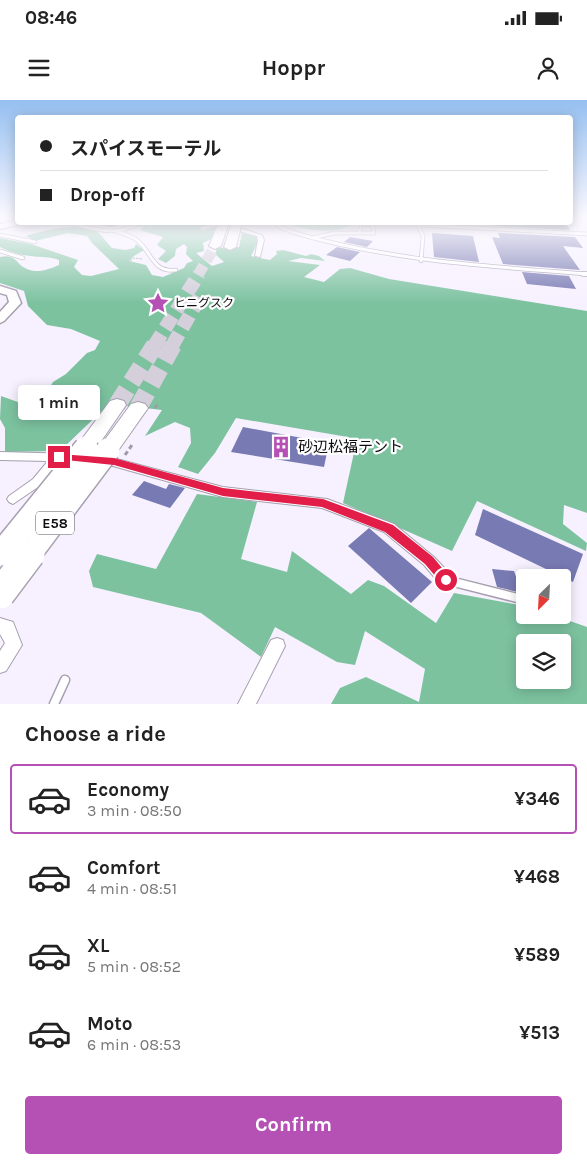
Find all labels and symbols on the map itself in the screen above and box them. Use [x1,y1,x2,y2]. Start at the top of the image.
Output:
place icon: ヒニグスク [145,290,171,316]
place label: ヒニグスク [174,296,234,310]
callout: 1 min [18,384,100,420]
building icon: 砂辺松福テント [268,434,294,460]
place label: 砂辺松福テント [298,438,403,456]
route end [48,446,70,468]
road number: E58 [36,512,74,534]
route start [435,569,457,591]
north arrow [516,569,571,624]

